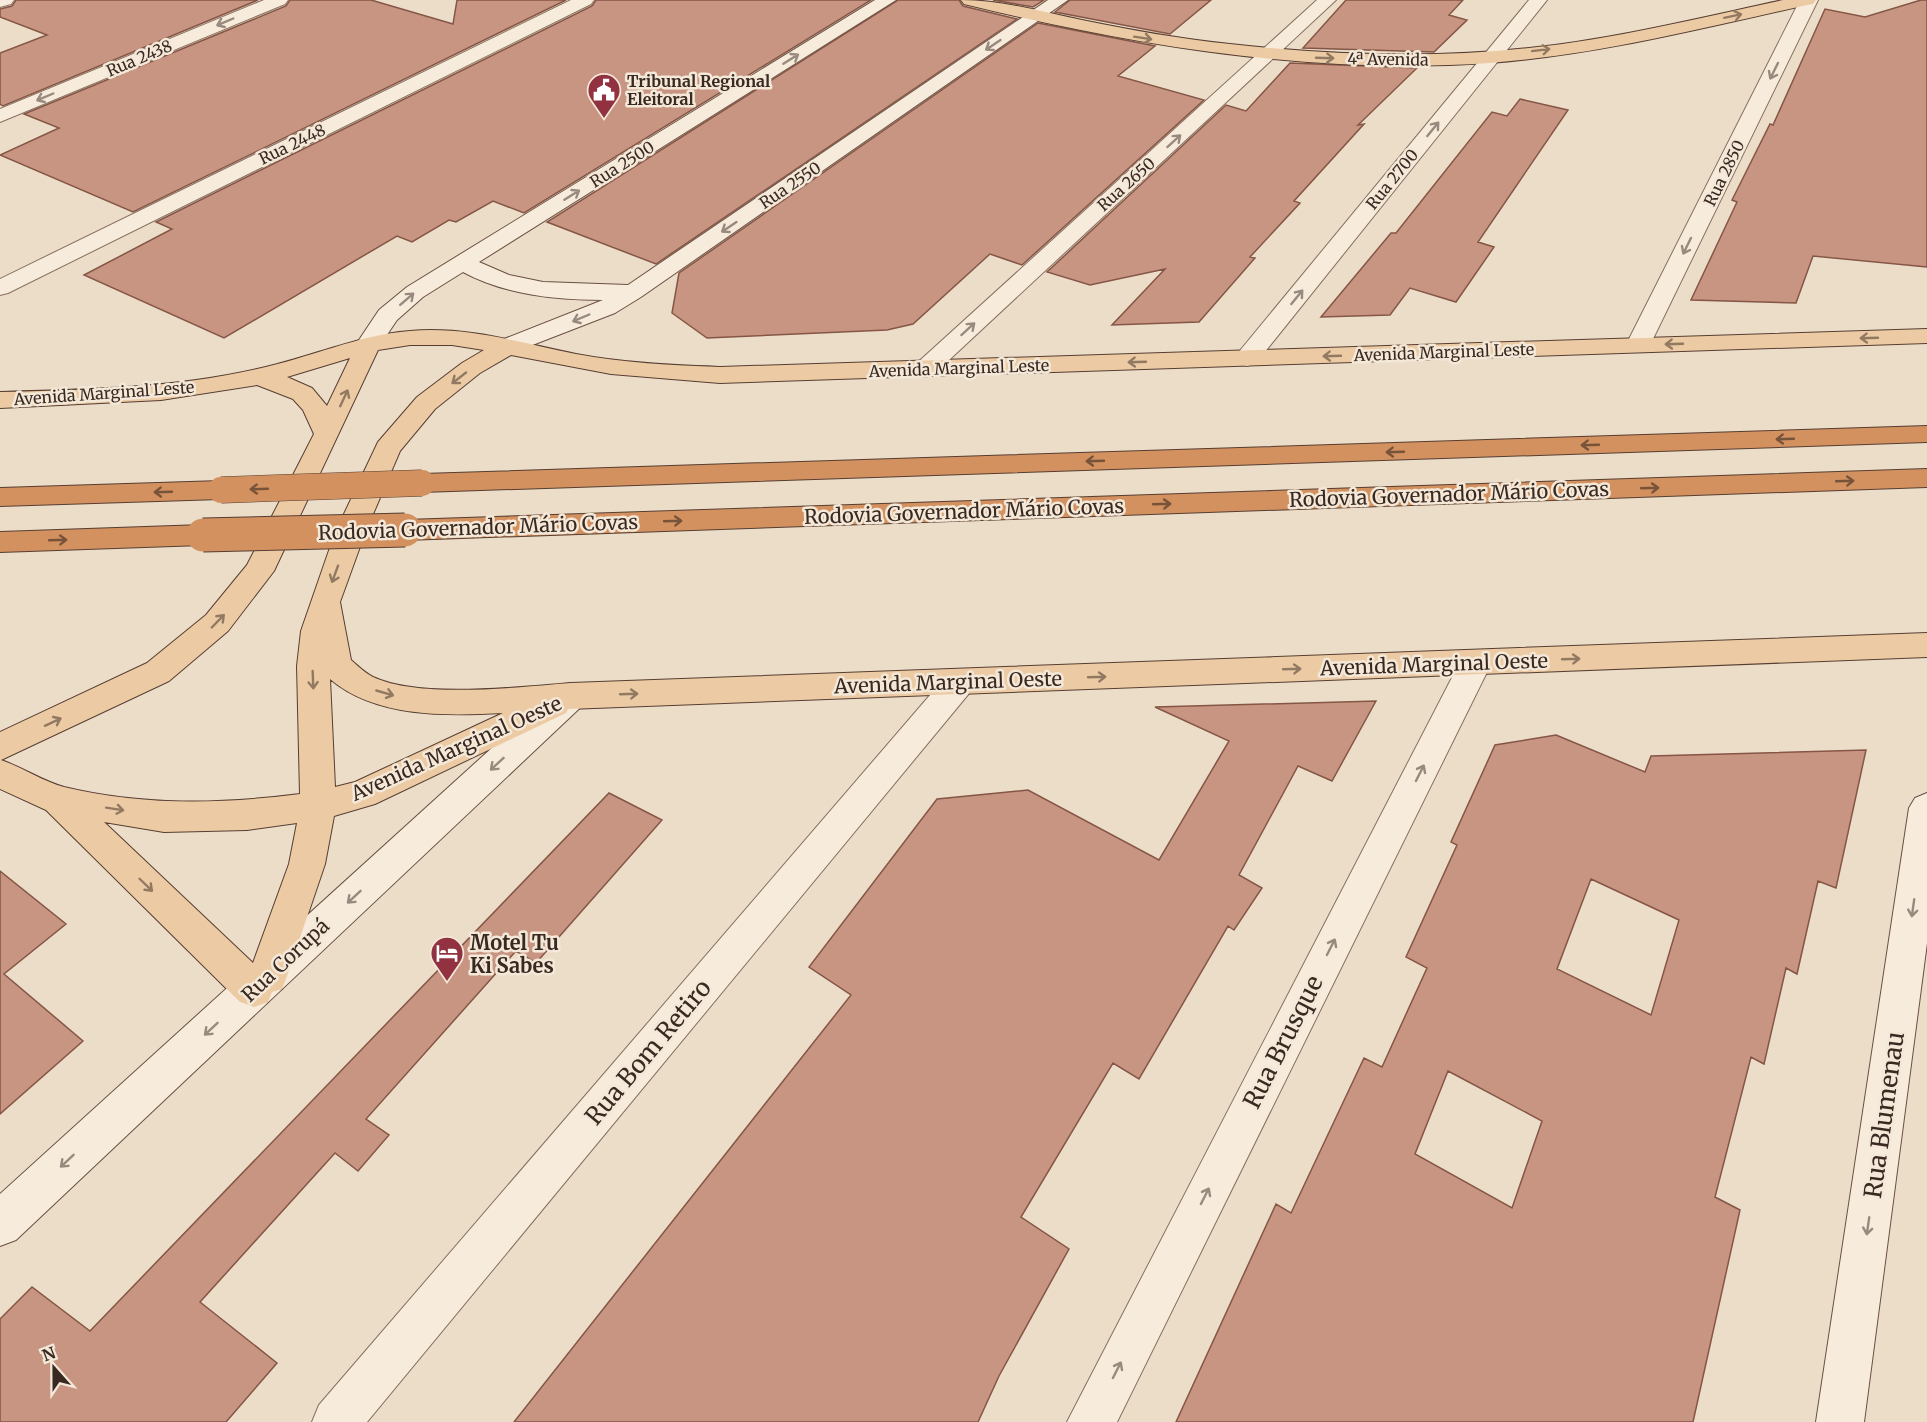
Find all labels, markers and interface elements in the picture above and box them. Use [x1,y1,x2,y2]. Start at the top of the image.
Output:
one-way arrow [1723,9,1742,21]
one-way arrow [216,17,235,28]
one-way arrow [1133,33,1153,44]
street label: Rua 2438 [103,35,175,81]
one-way arrow [986,39,1002,51]
one-way arrow [1531,45,1550,56]
street label: 4ª Avenida [1347,48,1429,70]
one-way arrow [782,53,799,65]
one-way arrow [1315,53,1335,64]
one-way arrow [1768,62,1779,80]
place label: Tribunal Regional Eleitoral [627,71,770,109]
public building icon: Tribunal Regional Eleitoral [586,72,622,119]
one-way arrow [36,92,55,103]
street label: Rua 2448 [255,119,329,169]
one-way arrow [1427,121,1440,137]
one-way arrow [1166,134,1181,148]
street label: Rua 2500 [586,136,658,192]
street label: Rua 2850 [1699,137,1749,209]
street label: Rua 2700 [1362,145,1422,213]
street label: Rua 2650 [1093,153,1159,215]
street label: Rua 2550 [755,157,825,213]
one-way arrow [563,189,580,201]
one-way arrow [721,221,737,233]
one-way arrow [1681,236,1693,254]
one-way arrow [1291,289,1304,305]
one-way arrow [399,292,414,306]
one-way arrow [573,313,591,325]
one-way arrow [960,322,975,336]
one-way arrow [1859,332,1879,344]
street label: Avenida Marginal Leste [1352,339,1535,365]
one-way arrow [1664,339,1684,350]
one-way arrow [1322,350,1342,361]
street label: Avenida Marginal Leste [867,355,1050,381]
one-way arrow [1127,356,1147,368]
one-way arrow [451,371,467,384]
street label: Avenida Marginal Leste [12,377,195,409]
one-way arrow [338,389,350,407]
one-way arrow [1775,433,1795,444]
one-way arrow [1580,440,1600,451]
one-way arrow [1385,446,1405,457]
one-way arrow [1085,456,1105,467]
one-way arrow [1835,475,1855,487]
street label: Rodovia Governador Mário Covas [1288,476,1610,512]
one-way arrow [1640,482,1660,493]
one-way arrow [249,483,269,494]
one-way arrow [153,486,173,497]
street label: Rodovia Governador Mário Covas [803,493,1125,529]
one-way arrow [1151,498,1171,510]
street label: Rodovia Governador Mário Covas [317,509,639,545]
one-way arrow [662,515,682,526]
one-way arrow [48,535,68,546]
one-way arrow [329,565,340,583]
one-way arrow [210,614,225,629]
street label: Avenida Marginal Oeste [1319,648,1548,681]
one-way arrow [1560,653,1580,664]
one-way arrow [1281,664,1301,675]
street label: Avenida Marginal Oeste [833,666,1062,699]
one-way arrow [308,670,319,690]
one-way arrow [1086,671,1106,682]
one-way arrow [375,688,394,699]
one-way arrow [619,688,639,700]
street label: Avenida Marginal Oeste [346,690,565,806]
one-way arrow [43,715,61,727]
one-way arrow [489,757,504,771]
one-way arrow [1414,764,1426,782]
one-way arrow [105,804,124,815]
one-way arrow [138,877,153,892]
one-way arrow [346,889,361,904]
one-way arrow [1907,898,1918,917]
street label: Rua Corupá [236,913,334,1007]
place label: Motel Tu Ki Sabes [470,930,559,978]
hotel icon: Motel Tu Ki Sabes [429,935,465,982]
one-way arrow [1326,938,1338,956]
street label: Rua Brusque [1236,970,1330,1114]
street label: Rua Bom Retiro [578,973,718,1131]
one-way arrow [203,1022,218,1036]
street label: Rua Blumenau [1857,1030,1911,1200]
one-way arrow [60,1154,75,1169]
one-way arrow [1200,1187,1212,1205]
one-way arrow [1862,1215,1873,1235]
north arrow [24,1338,84,1398]
text: N [39,1342,58,1366]
one-way arrow [1112,1361,1123,1379]

